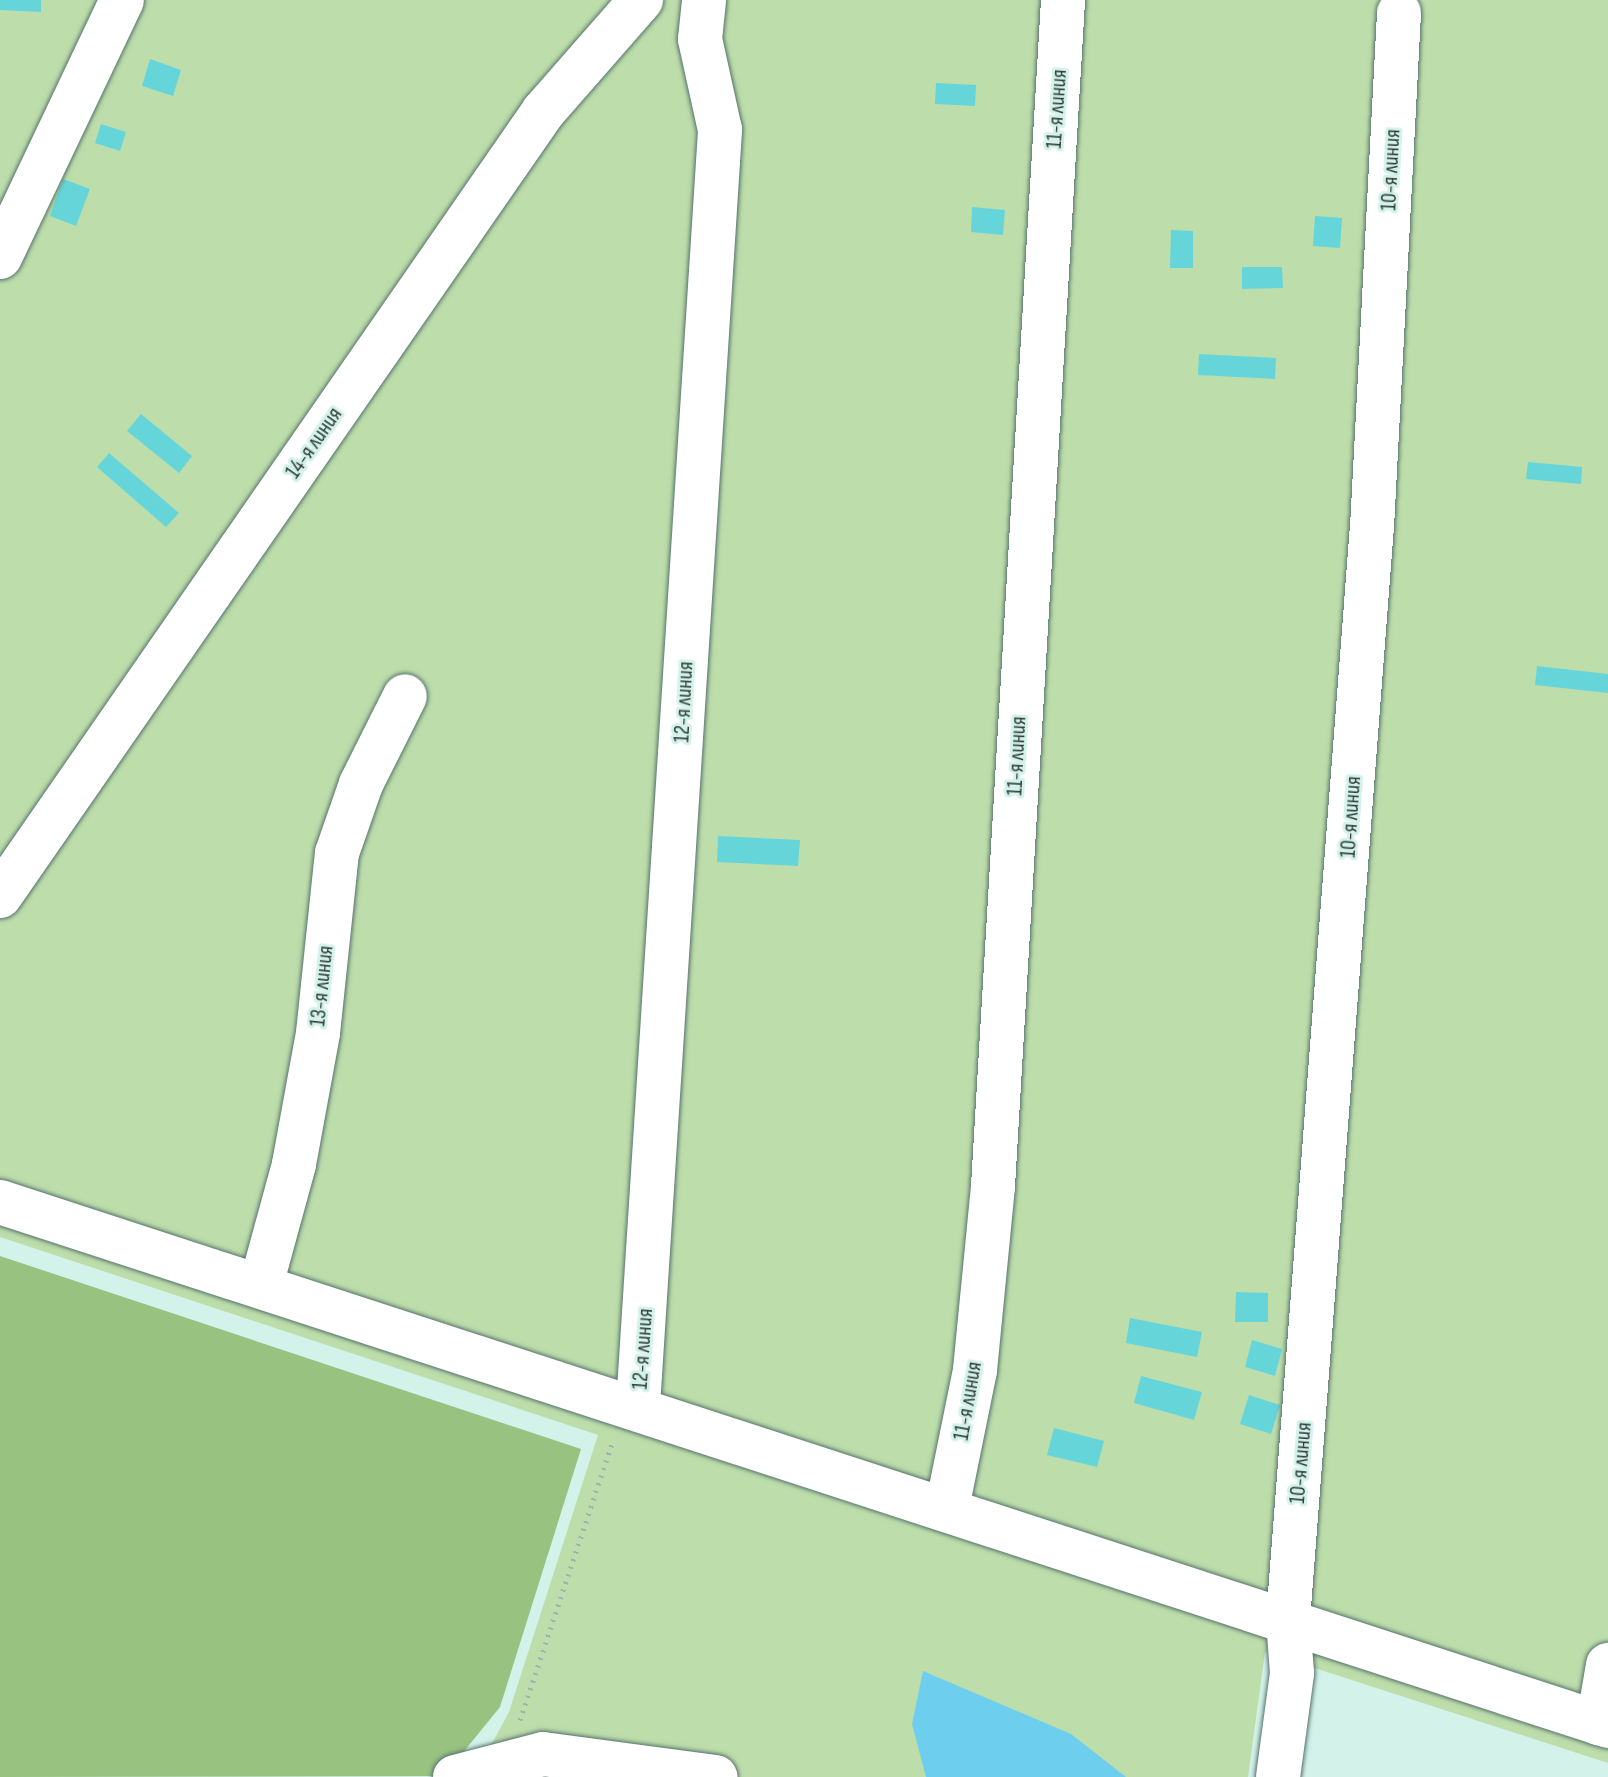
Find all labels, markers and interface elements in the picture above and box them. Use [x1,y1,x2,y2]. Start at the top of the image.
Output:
street label: 11-я линия [1041,68,1073,150]
street label: 10-я линия [1376,129,1406,211]
street label: 14-я линия [280,402,348,484]
street label: 12-я линия [669,661,699,743]
street label: 11-я линия [1002,716,1032,796]
street label: 10-я линия [1335,775,1367,859]
street label: 13-я линия [305,944,339,1028]
street label: 12-я линия [627,1308,659,1390]
street label: 11-я линия [948,1360,988,1442]
street label: 10-я линия [1284,1421,1318,1505]

